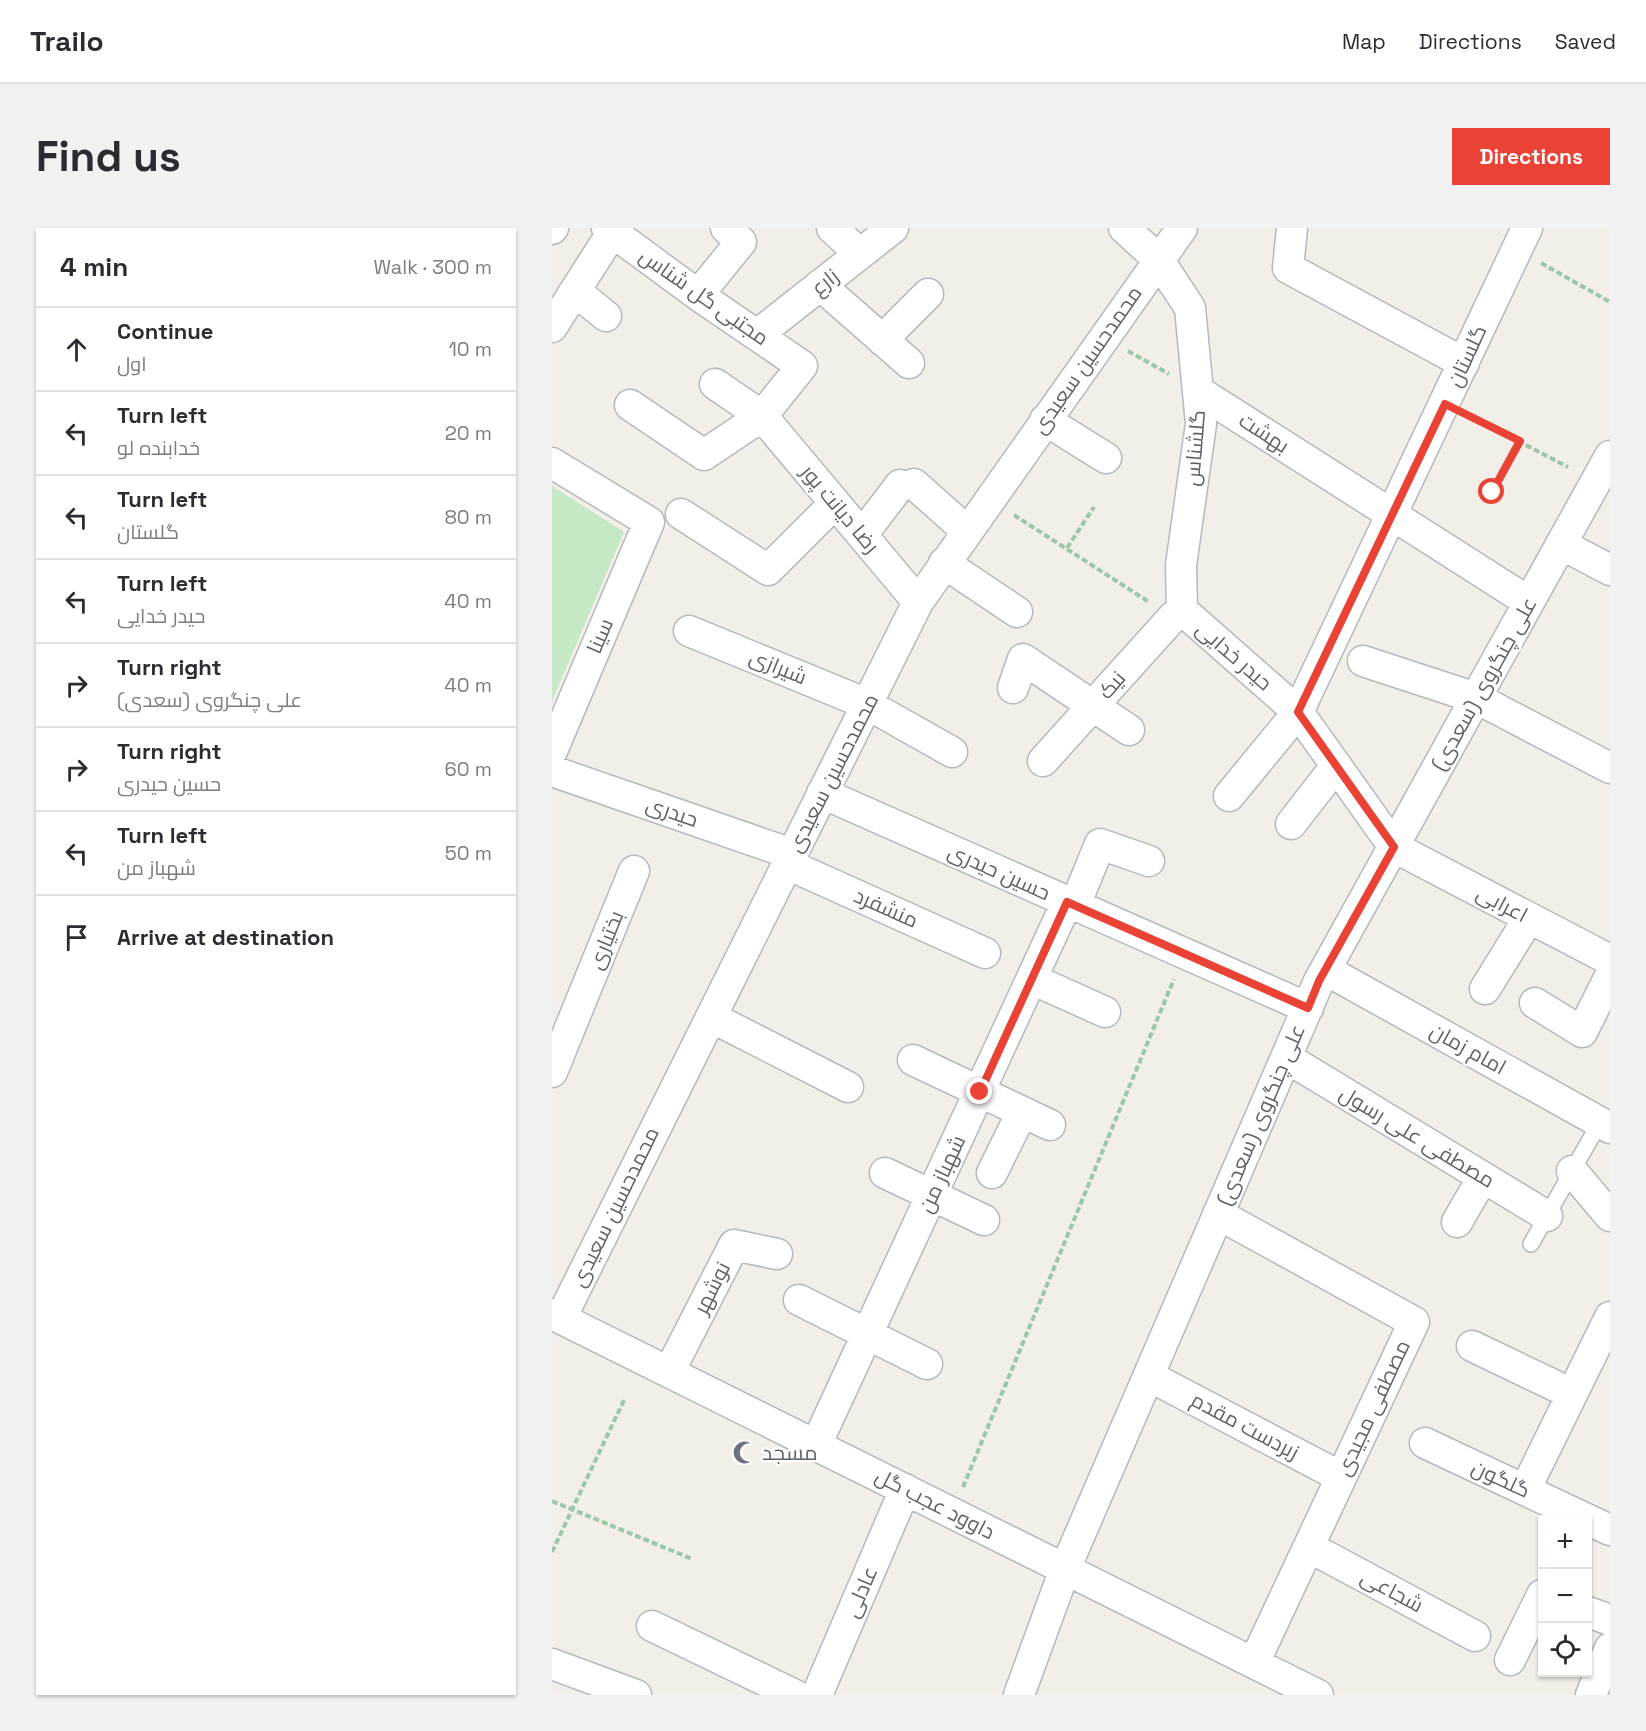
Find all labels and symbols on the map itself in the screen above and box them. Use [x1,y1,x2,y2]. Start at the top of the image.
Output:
street label: مجتبی گل شناس [634,242,774,351]
street label: زارع [805,262,845,302]
street label: محمدحسین سعیدی [1025,281,1148,439]
street label: گلستان [1441,321,1493,391]
street label: بهشت [1234,406,1295,459]
street label: گلشناس [1178,409,1211,487]
street label: رضا دیانت پور [794,458,885,559]
route start [1478,478,1504,504]
street label: علی چنگروی (سعدی) [1425,592,1543,776]
street label: سینا [580,614,619,658]
street label: حیدر خدایی [1190,615,1278,696]
street label: شیرازی [745,643,811,690]
street label: نیک [1092,665,1131,704]
street label: محمدحسین سعیدی [781,689,884,857]
street label: حیدری [643,790,702,833]
street label: حسین حیدری [944,837,1055,906]
street label: اعرابی [1472,879,1533,928]
street label: منشفرد [850,881,923,934]
street label: بختیاری [582,906,630,973]
street label: امام زمان [1425,1017,1511,1081]
street label: علی چنگروی (سعدی) [1210,1020,1312,1210]
route end [966,1078,992,1104]
street label: مصطفی علی رسول [1335,1080,1500,1194]
street label: محمدحسین سعیدی [564,1122,665,1291]
street label: شهباز من [912,1131,971,1217]
street label: نوشهر [687,1257,736,1319]
street label: مصطفی مجیدی [1329,1336,1416,1480]
street label: زبردست مقدم [1186,1386,1304,1466]
place label: مسجد [762,1439,817,1466]
mosque icon: مسجد [731,1440,757,1466]
street label: گلگون [1468,1453,1535,1504]
street label: داوود عجب گل [871,1462,1000,1545]
street label: عادلی [838,1562,883,1622]
street label: شجاعی [1356,1563,1428,1618]

